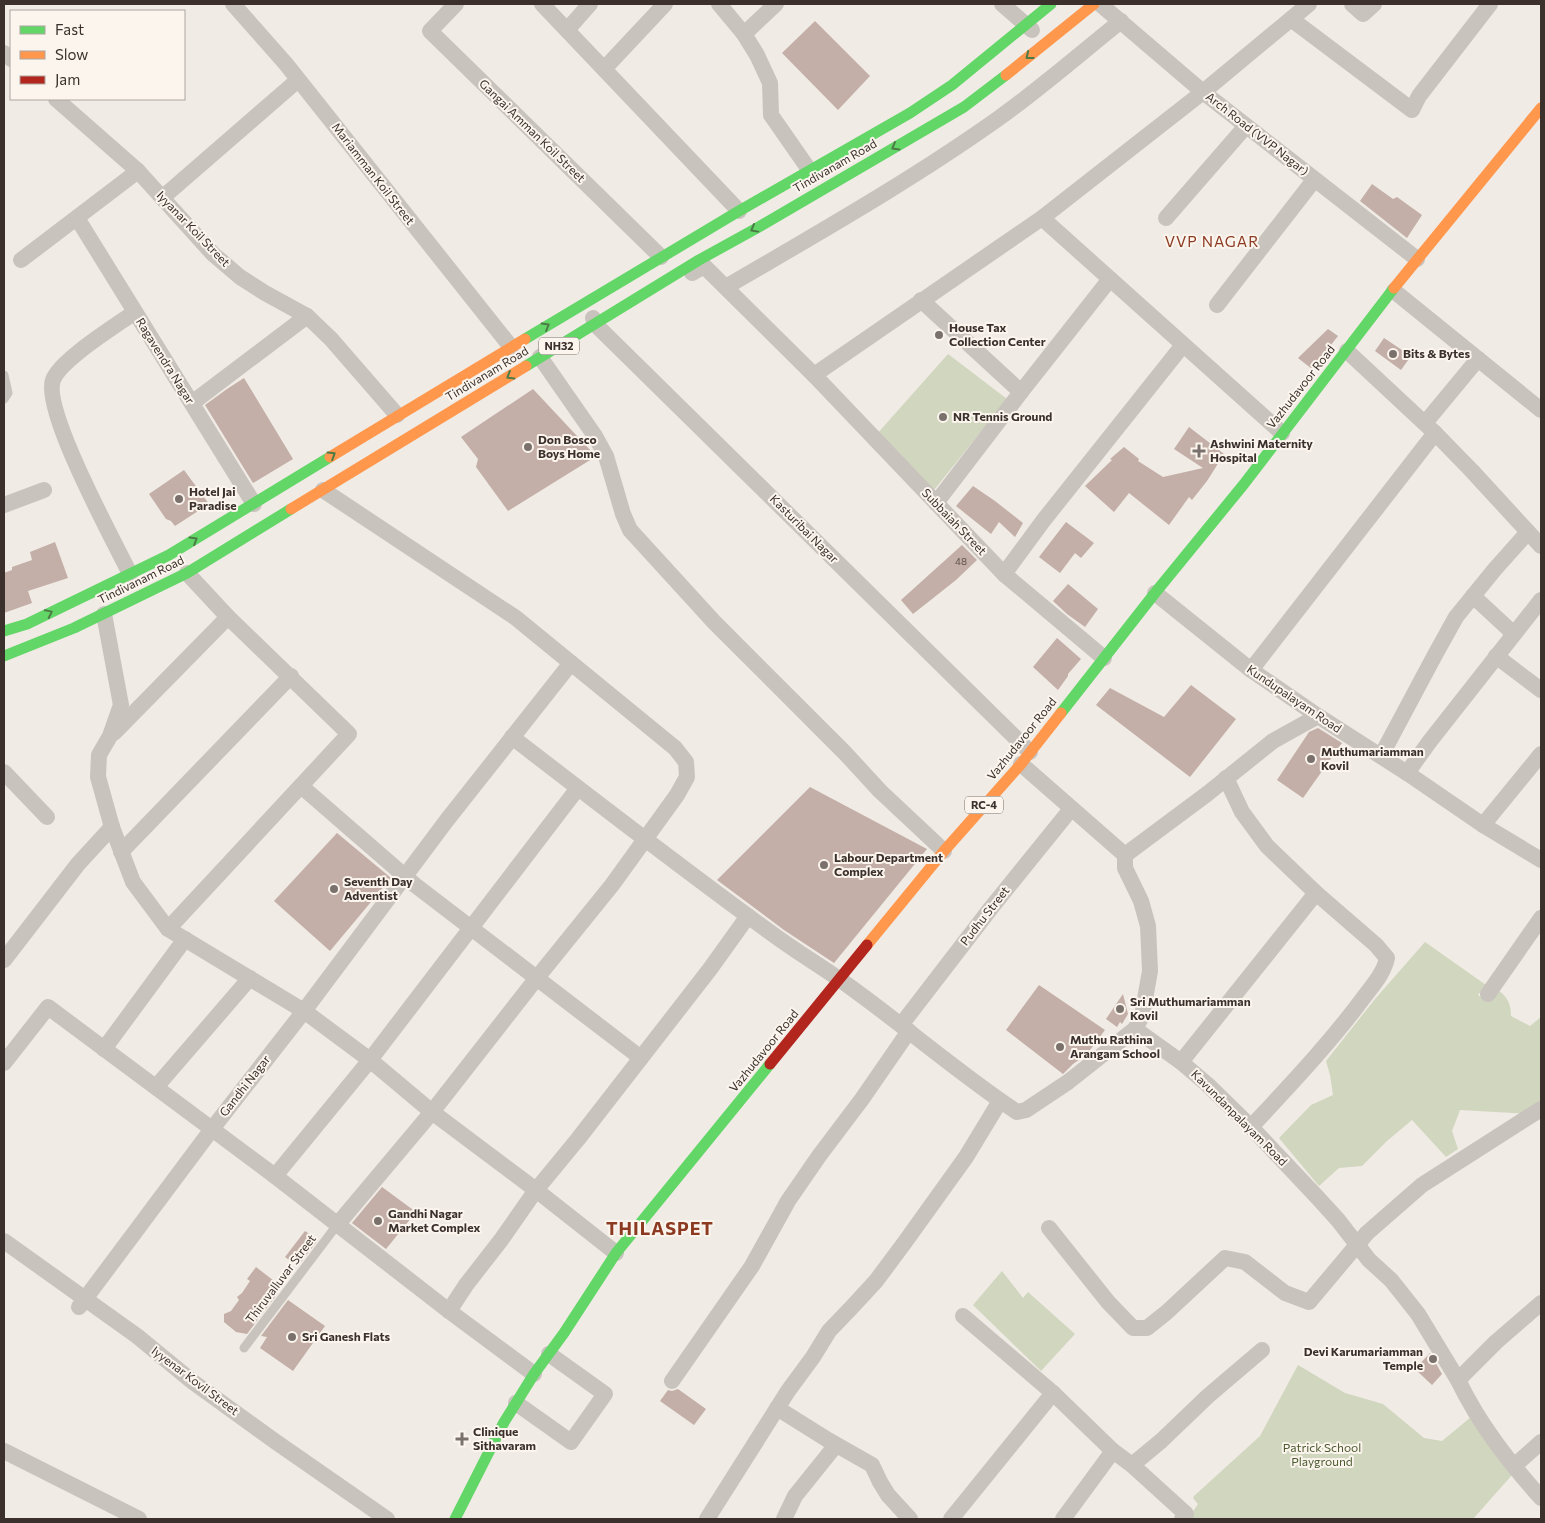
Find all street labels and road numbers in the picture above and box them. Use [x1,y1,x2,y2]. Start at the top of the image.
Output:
street label: Gangai Amman Koil Street [477,76,589,185]
street label: Arch Road (VVP Nagar) [1203,89,1312,178]
street label: Mariamman Koil Street [330,120,418,227]
street label: Tindivanam Road [790,136,879,195]
street label: Iyyanar Koil Street [154,188,233,269]
street label: Ragavendra Nagar [134,315,198,406]
road number: NH32 [539,338,579,354]
street label: Vazhudavoor Road [1263,342,1337,431]
street label: Tindivanam Road [443,343,530,403]
street label: Subbaiah Street [920,485,990,557]
street label: Kasturibai Nagar [768,491,842,565]
street label: Tindivanam Road [95,552,186,606]
street label: Kundupalayam Road [1245,661,1344,735]
street label: Vazhudavoor Road [984,694,1059,782]
road number: RC-4 [965,796,1003,814]
street label: Pudhu Street [957,883,1012,948]
street label: Vazhudavoor Road [726,1006,801,1094]
street label: Gandhi Nagar [216,1052,273,1119]
street label: Kavundanpalayam Road [1189,1066,1291,1168]
street label: Thiruvalluvar Street [242,1231,318,1326]
street label: Iyyenar Kovil Street [149,1343,242,1417]

